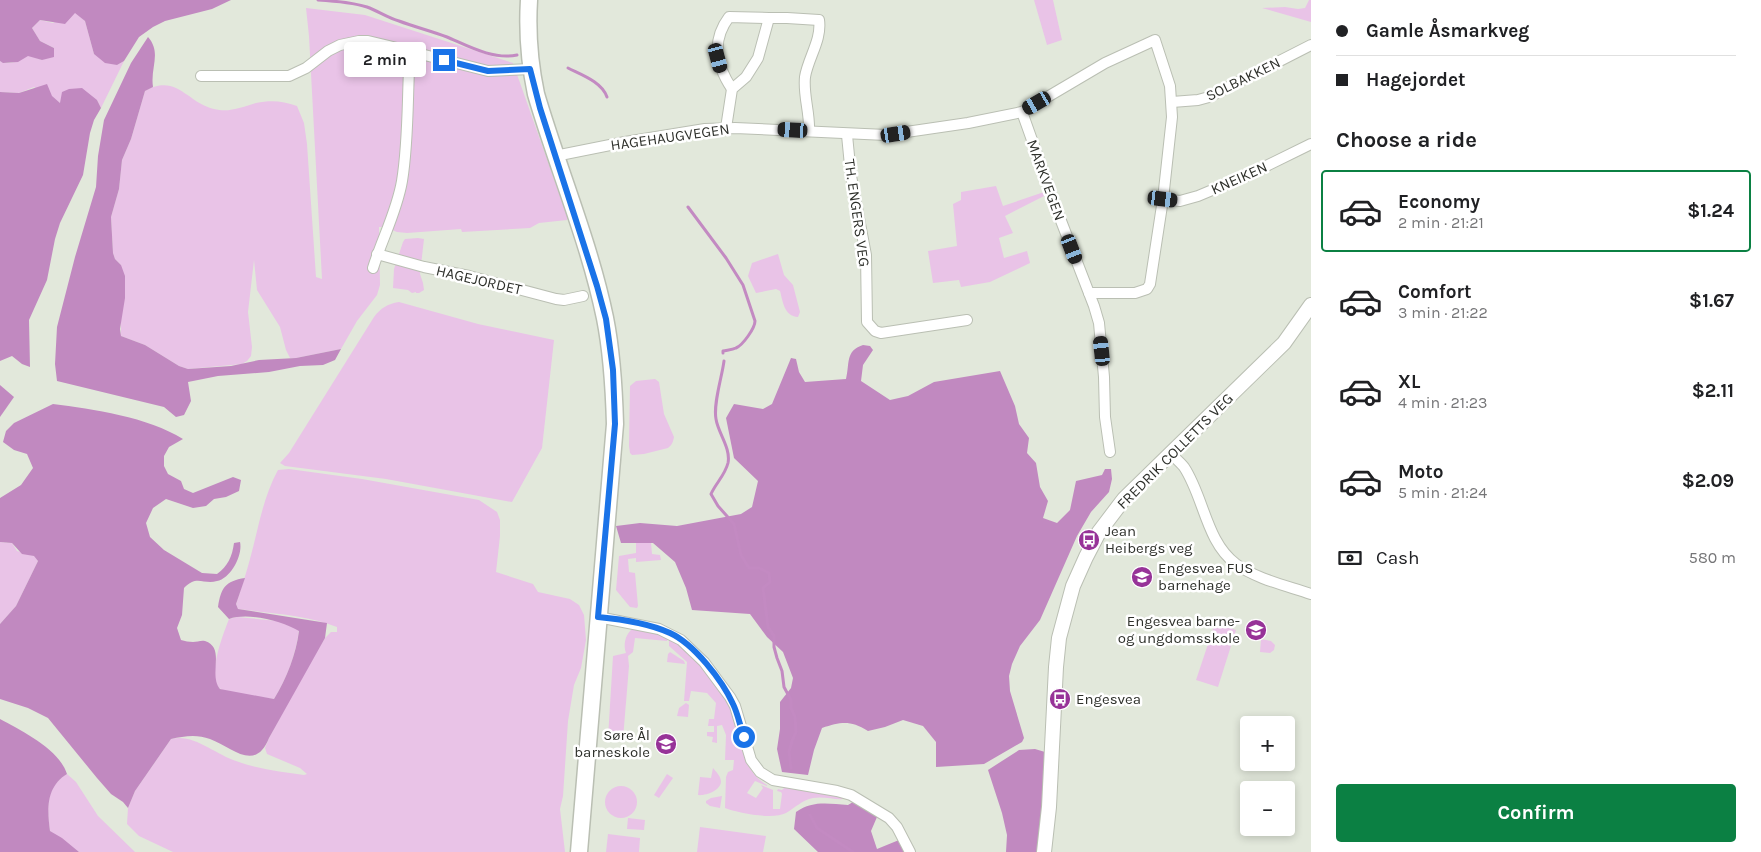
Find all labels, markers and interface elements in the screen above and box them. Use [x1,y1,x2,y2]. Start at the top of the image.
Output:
text: Gamle Åsmarkveg [1366,20,1529,42]
callout: 2 min [344,42,426,78]
car [706,42,729,74]
route end [433,49,455,71]
text: 2 min [363,50,407,69]
street label: SOLBAKKEN [1203,53,1283,105]
text: Hagejordet [1366,69,1465,91]
car [1020,89,1053,117]
street label: HAGEHAUGVEGEN [609,120,731,154]
car [777,122,808,138]
car [880,124,911,144]
text: Choose a ride [1336,127,1477,153]
street label: MARKVEGEN [1023,137,1069,223]
street label: TH. ENGERS VEG [841,158,873,268]
street label: KNEIKEN [1208,158,1270,198]
icon: car [1338,189,1383,234]
car [1147,190,1178,208]
text: Economy [1398,191,1480,213]
text: $1.24 [1687,200,1734,222]
text: 2 min · 21:21 [1398,213,1484,232]
car [1059,232,1084,266]
street label: HAGEJORDET [434,261,524,299]
icon: car [1338,279,1383,324]
text: Comfort [1398,281,1472,303]
text: $1.67 [1689,290,1734,312]
text: 3 min · 21:22 [1398,303,1488,322]
car [1092,335,1111,367]
icon: car [1338,369,1383,414]
text: XL [1398,371,1420,393]
text: $2.11 [1692,380,1734,402]
street label: FREDRIK COLLETTS VEG [1113,389,1237,513]
text: 4 min · 21:23 [1398,393,1488,412]
icon: car [1338,459,1383,504]
text: Moto [1398,461,1444,483]
text: $2.09 [1682,470,1734,492]
text: 5 min · 21:24 [1398,483,1487,502]
place label: Jean Heibergs veg [1105,522,1193,557]
bus stop icon: Jean Heibergs veg [1077,528,1101,552]
icon: cash [1336,544,1364,572]
text: Cash [1376,547,1420,569]
text: 580 m [1689,548,1736,567]
place label: Engesvea FUS barnehage [1158,559,1253,594]
school or university icon: Engesvea FUS barnehage [1130,565,1154,589]
place label: Engesvea barne- og ungdomsskole [1118,612,1240,647]
school or university icon: Engesvea barne- og ungdomsskole [1244,618,1268,642]
bus stop icon: Engesvea [1048,687,1072,711]
place label: Engesvea [1076,690,1141,708]
map controls [1240,716,1295,836]
button: + [1240,716,1295,771]
place label: Søre Ål barneskole [574,726,650,761]
route start [733,726,755,748]
school or university icon: Søre Ål barneskole [654,732,678,756]
button: − [1240,781,1295,836]
button: Confirm [1336,784,1736,842]

